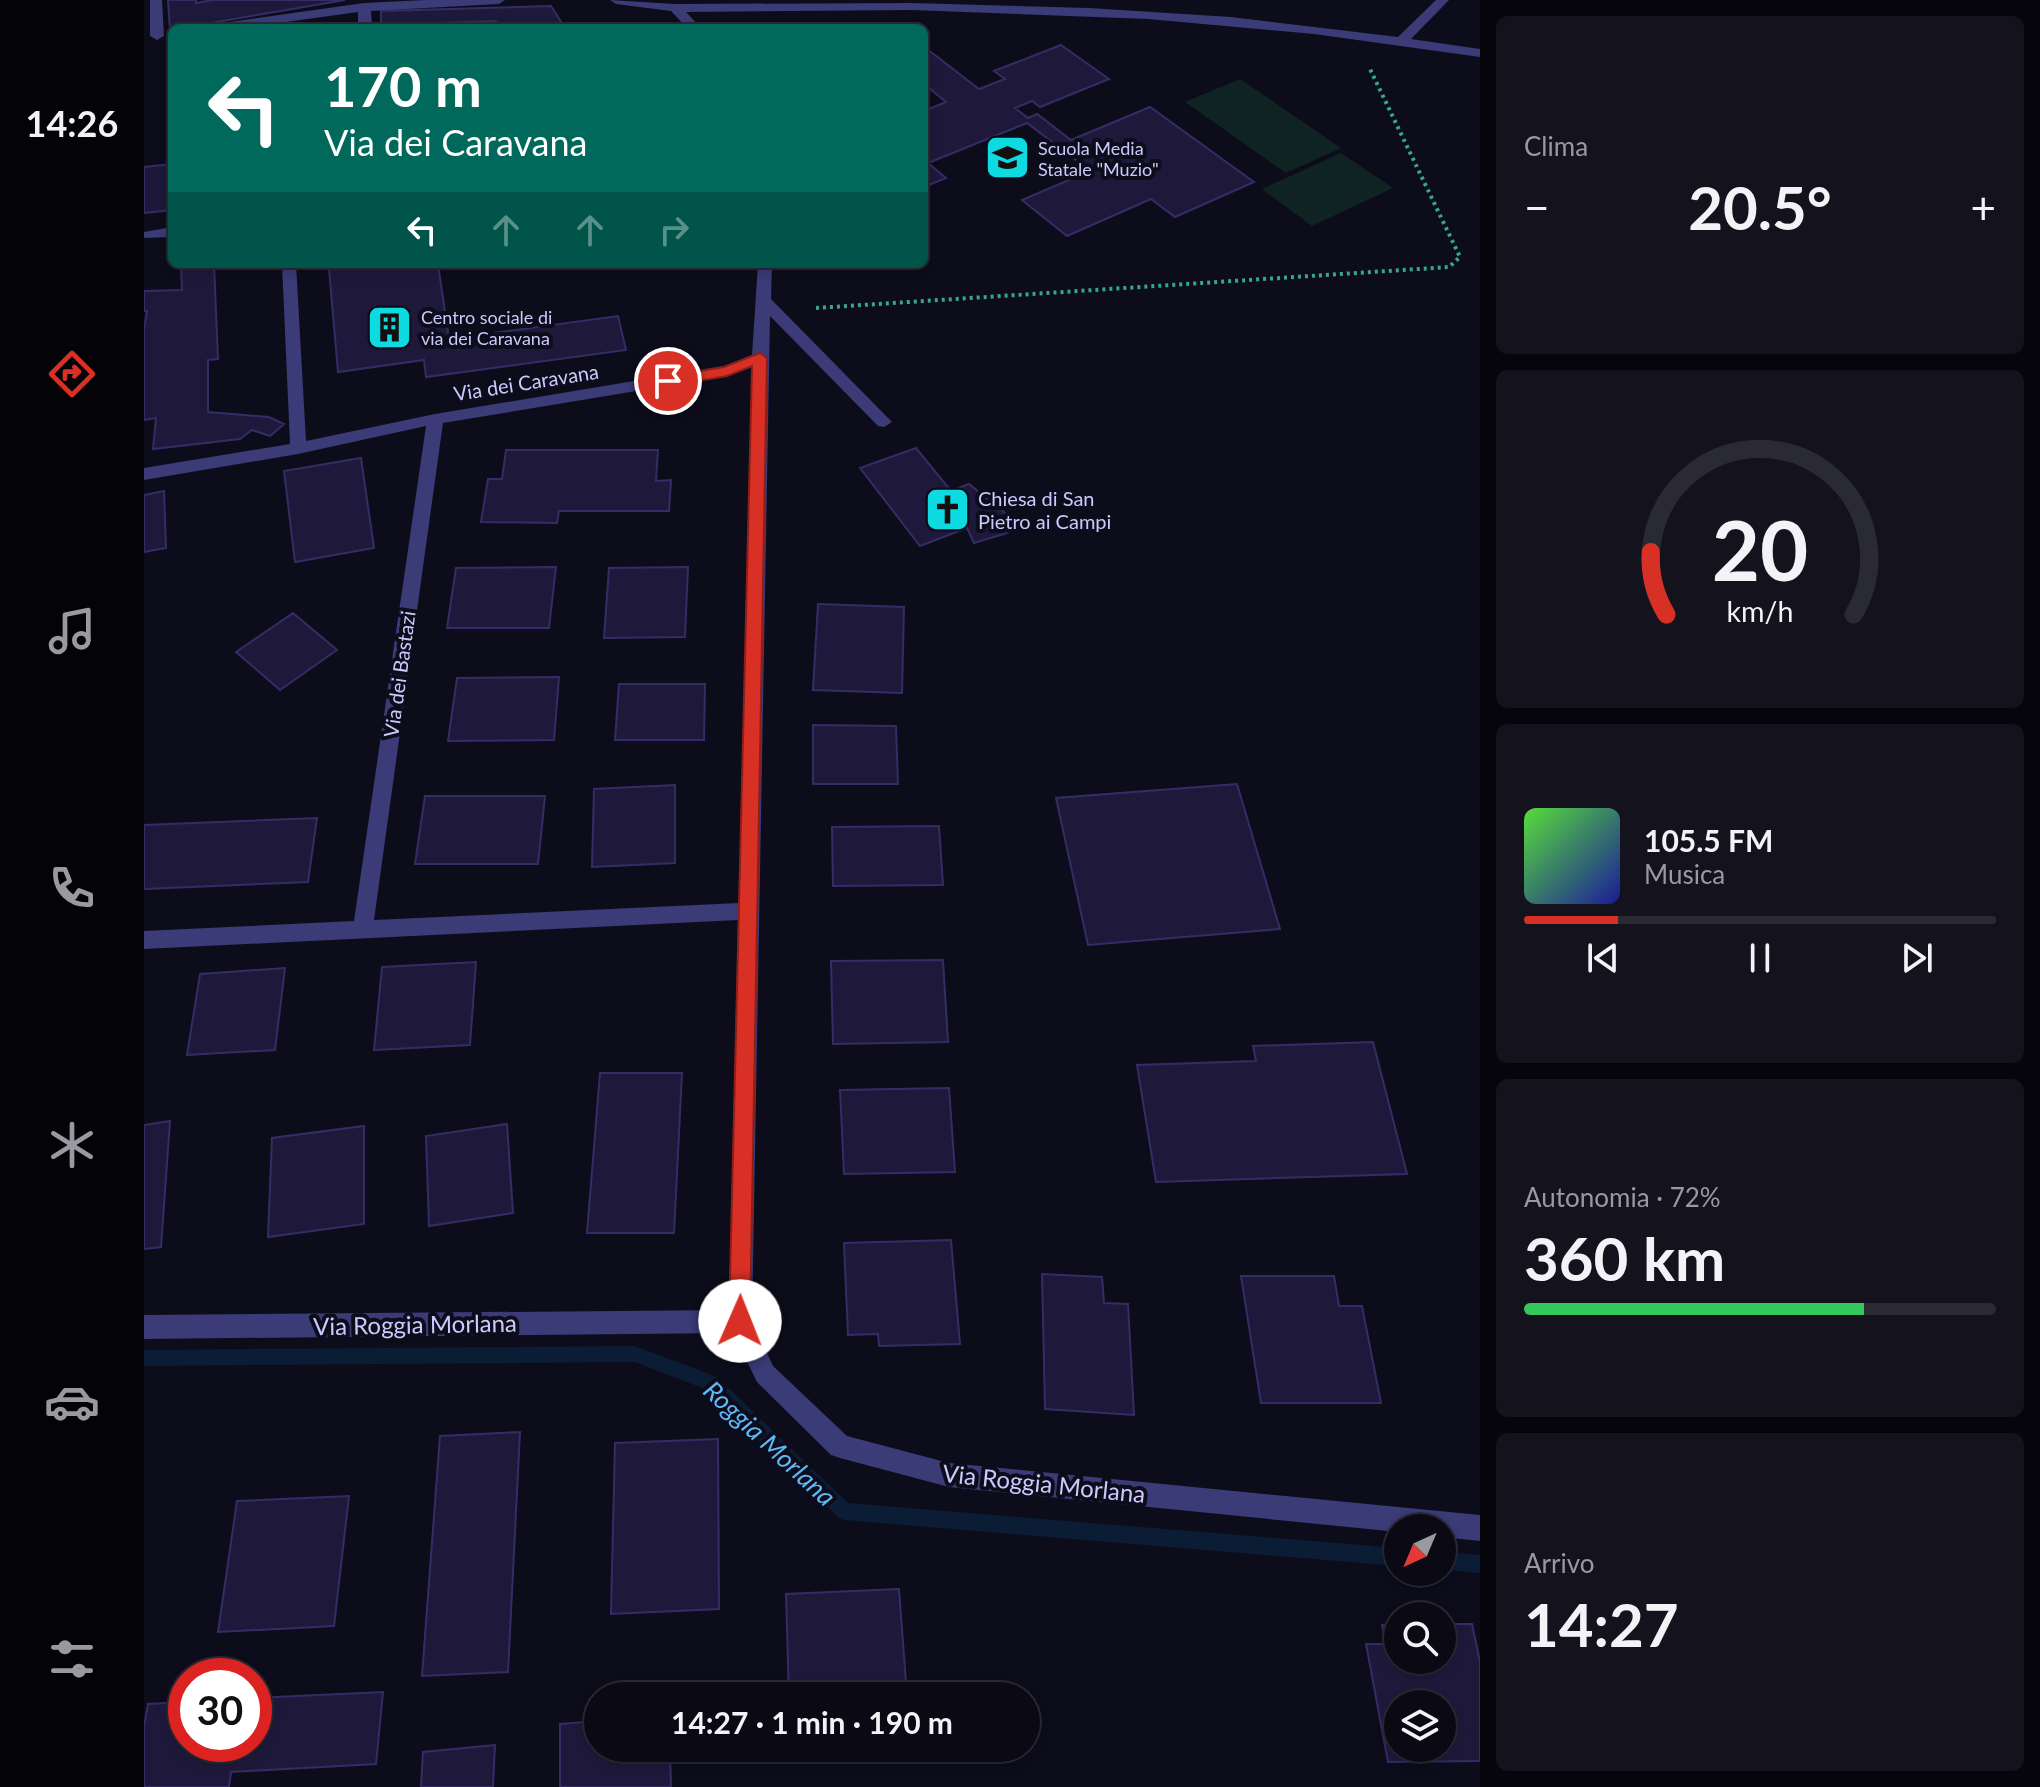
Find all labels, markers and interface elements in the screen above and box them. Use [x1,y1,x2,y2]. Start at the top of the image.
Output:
text: 170 m [324,52,482,119]
icon: left [192,56,296,160]
text: 14:26 [26,101,118,145]
text: Via dei Caravana [324,120,587,164]
text: Clima [1524,130,1588,162]
school or university icon: Scuola Media Statale "Muzio" [983,134,1031,182]
place label: Scuola Media Statale "Muzio" [1038,137,1159,180]
text: 20.5° [1688,171,1832,243]
text: − [1524,181,1550,233]
text: + [1970,181,1996,233]
icon: left [400,208,444,252]
icon: ahead [484,208,528,252]
icon: ahead [568,208,612,252]
icon: right [652,208,696,252]
building icon: Centro sociale di via dei Caravana [366,303,414,351]
place label: Centro sociale di via dei Caravana [421,306,552,349]
icon: directions [44,346,100,402]
pin [634,347,702,415]
street label: Via dei Caravana [452,359,600,405]
icon: arrive [646,359,690,403]
church icon: Chiesa di San Pietro ai Campi [923,486,971,534]
place label: Chiesa di San Pietro ai Campi [978,486,1111,533]
text: 20 [1712,499,1808,599]
text: km/h [1727,594,1793,628]
icon: music [44,603,100,659]
street label: Via dei Bastazi [378,609,420,739]
text: 105.5 FM [1644,822,1773,858]
text: Musica [1644,858,1725,890]
icon: phone [44,860,100,916]
icon: previous [1581,936,1625,980]
icon: pause [1738,936,1782,980]
icon: next [1895,936,1939,980]
icon: climate [44,1117,100,1173]
text: Autonomia · 72% [1524,1181,1721,1213]
text: 360 km [1524,1222,1725,1294]
position arrow [698,1279,782,1363]
street label: Via Roggia Morlana [313,1308,517,1340]
icon: car [44,1374,100,1430]
water label: Roggia Morlana [697,1374,843,1512]
street label: Via Roggia Morlana [941,1458,1147,1508]
north arrow [1384,1514,1456,1586]
map controls [1384,1514,1456,1762]
text: Arrivo [1524,1547,1595,1579]
text: 14:27 [1524,1588,1679,1660]
button: search [1384,1602,1456,1674]
icon: filters [44,1631,100,1687]
speed limit sign: 30 [168,1658,272,1762]
button: layers [1384,1690,1456,1762]
text: 14:27 · 1 min · 190 m [671,1704,953,1740]

